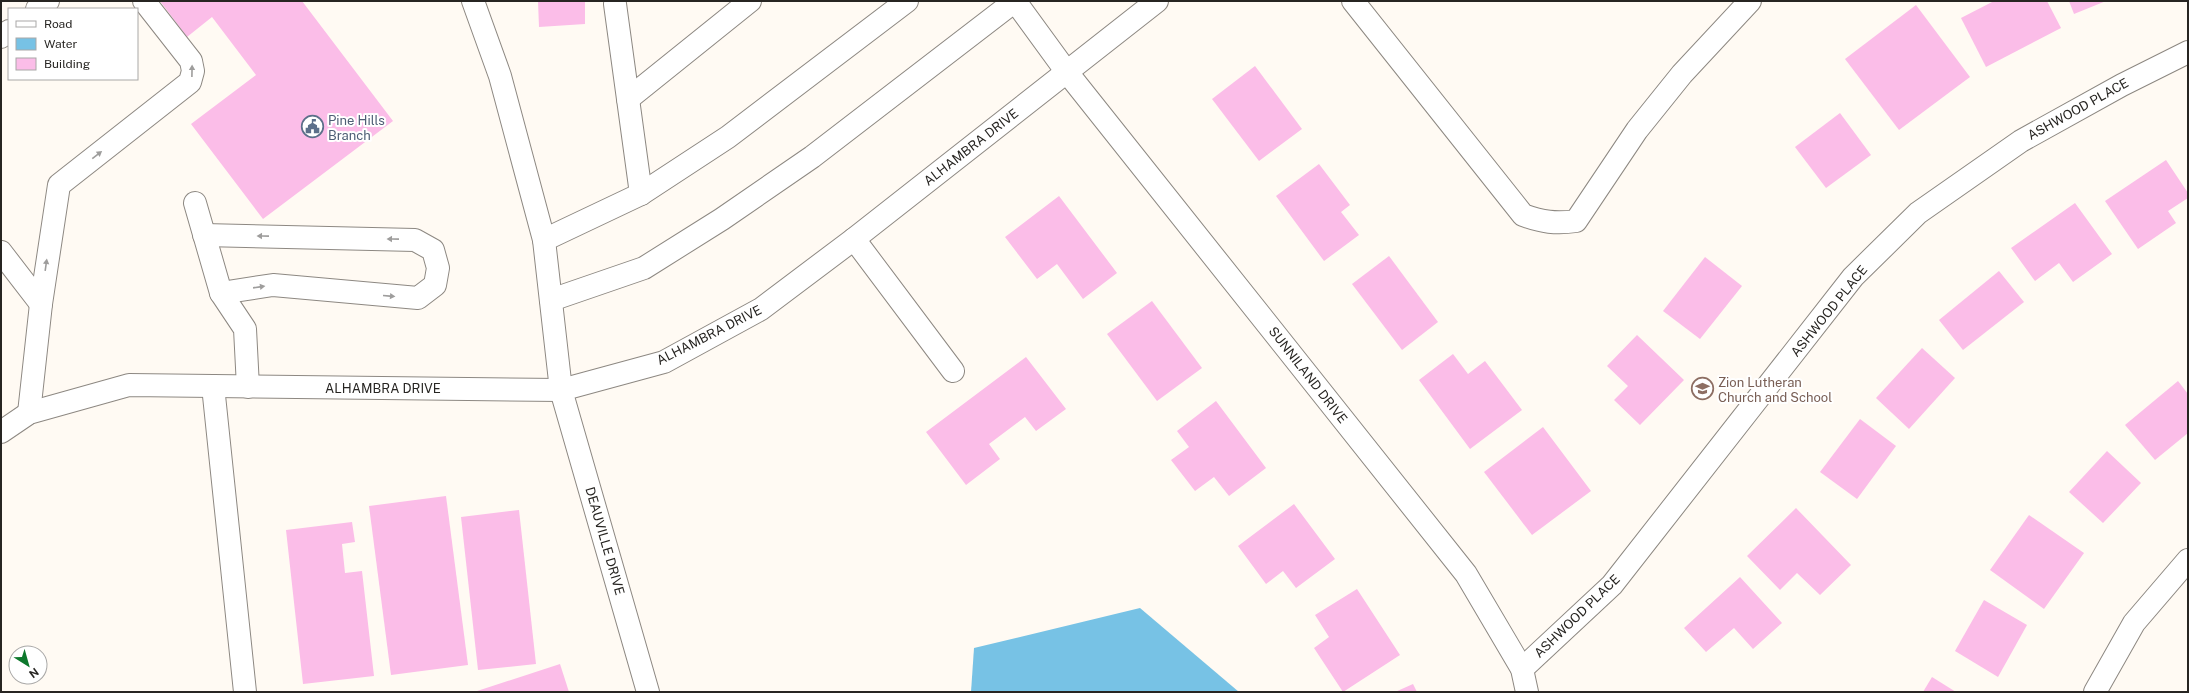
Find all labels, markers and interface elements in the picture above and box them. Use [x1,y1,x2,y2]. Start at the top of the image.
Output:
legend [8,8,138,80]
text: Road [44,17,72,31]
text: Water [44,37,78,51]
text: Building [44,57,90,71]
one-way arrow [188,65,195,77]
street label: ASHWOOD PLACE [2025,75,2131,143]
street label: ALHAMBRA DRIVE [921,105,1021,189]
place label: Pine Hills Branch [328,113,385,143]
public building icon: Pine Hills Branch [300,114,326,140]
one-way arrow [92,151,103,159]
one-way arrow [256,233,269,239]
one-way arrow [387,236,399,243]
one-way arrow [43,259,49,271]
street label: ASHWOOD PLACE [1788,262,1870,360]
one-way arrow [253,284,265,290]
one-way arrow [383,292,395,299]
street label: ALHAMBRA DRIVE [654,302,764,368]
street label: SUNNILAND DRIVE [1266,324,1350,426]
place label: Zion Lutheran Church and School [1718,375,1832,405]
school or university icon: Zion Lutheran Church and School [1690,376,1716,402]
street label: ALHAMBRA DRIVE [325,381,441,396]
street label: DEAUVILLE DRIVE [582,485,628,597]
street label: ASHWOOD PLACE [1531,571,1623,661]
north arrow [8,645,48,685]
text: N [27,666,41,680]

